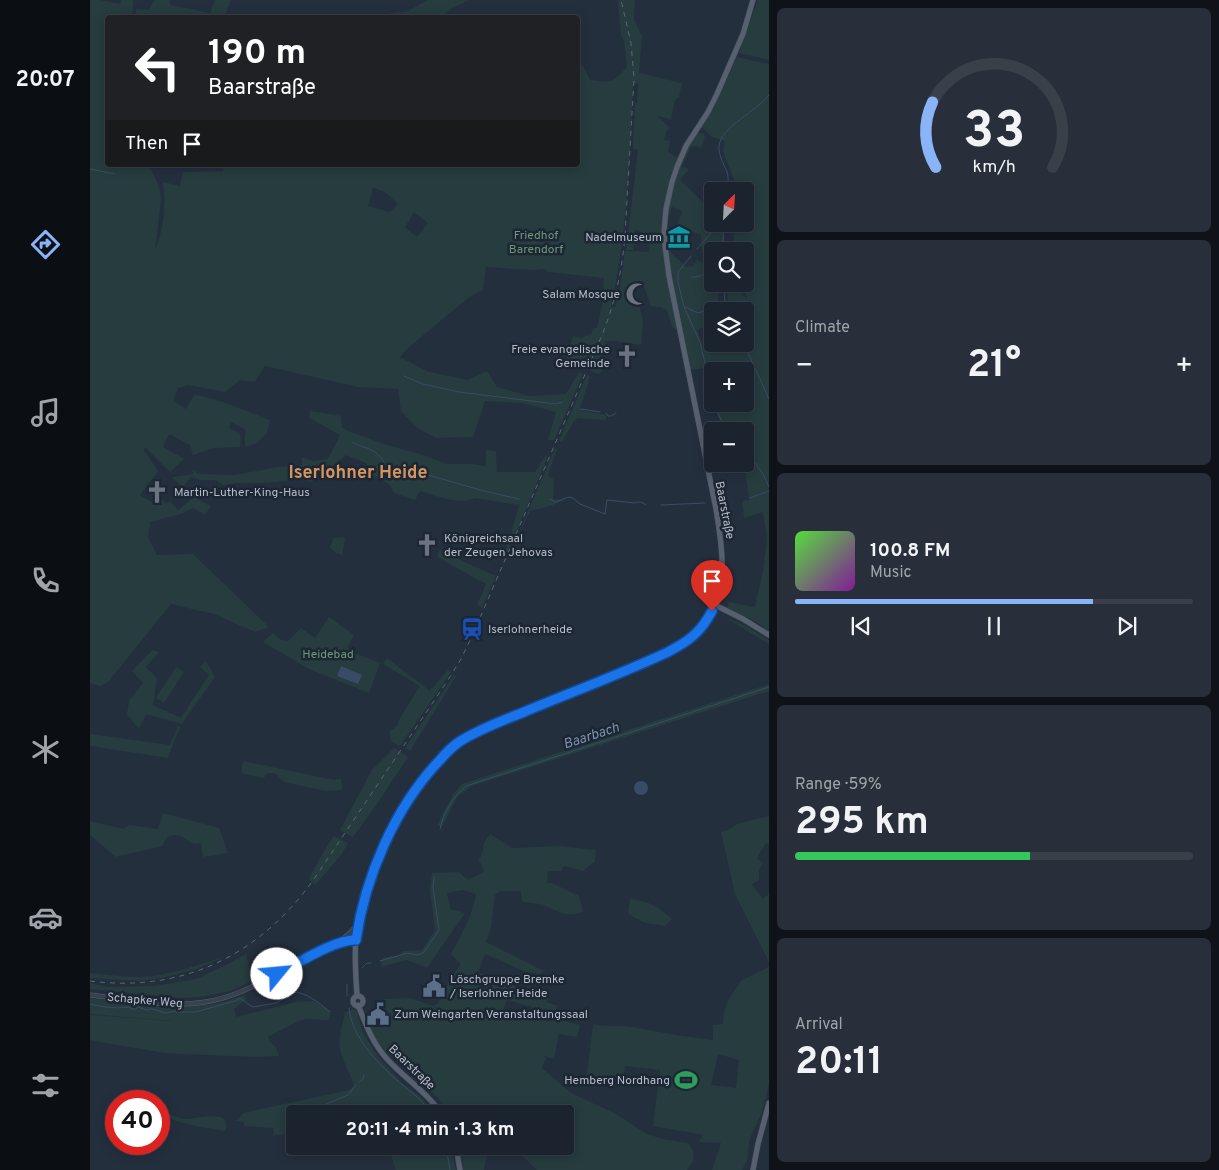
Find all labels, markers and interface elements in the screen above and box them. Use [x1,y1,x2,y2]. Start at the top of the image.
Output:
text: 190 m [208,32,306,76]
icon: left [125,35,190,100]
text: 20:07 [15,67,75,94]
text: Baarstraße [208,75,316,102]
text: 33 [963,100,1025,166]
icon: arrive [178,130,206,158]
text: Then [125,132,168,156]
text: km/h [972,156,1016,179]
north arrow [704,182,754,232]
map controls [704,182,754,472]
museum icon: Nadelmuseum [666,224,692,250]
icon: directions [28,227,63,262]
park label: Friedhof Barendorf [509,228,563,258]
place label: Nadelmuseum [585,230,662,246]
button: search [704,242,754,292]
mosque icon: Salam Mosque [624,281,650,307]
place label: Salam Mosque [542,287,620,303]
button: layers [704,302,754,352]
text: Climate [795,318,850,338]
place label: Freie evangelische Gemeinde [511,342,610,372]
text: 21° [967,342,1021,391]
church icon: Freie evangelische Gemeinde [614,343,640,369]
text: − [795,349,813,385]
text: + [1175,349,1193,385]
button: + [704,362,754,412]
icon: music [28,395,63,430]
button: − [704,422,754,472]
district label: Iserlohner Heide [288,462,428,485]
church icon: Martin-Luther-King-Haus [144,479,170,505]
street label: Baarstraße [711,480,737,541]
place label: Martin-Luther-King-Haus [174,485,310,501]
place label: Königreichsaal der Zeugen Jehovas [444,531,553,561]
church icon: Königreichsaal der Zeugen Jehovas [414,532,440,558]
text: 100.8 FM [870,539,950,563]
pin [691,560,733,611]
icon: phone [28,563,63,598]
text: Music [870,563,911,583]
icon: arrive [698,567,726,595]
icon: previous [847,612,875,640]
icon: pause [980,612,1008,640]
icon: next [1113,612,1141,640]
station icon: Iserlohnerheide [459,616,485,642]
place label: Iserlohnerheide [488,622,572,638]
park label: Heidebad [302,647,354,663]
water label: Baarbach [561,719,622,753]
icon: climate [28,732,63,767]
text: Range · 59% [795,775,882,795]
text: 295 km [795,799,929,848]
icon: car [28,900,63,935]
position arrow [250,947,302,999]
place label: Löschgruppe Bremke / Iserlohner Heide [449,972,564,1002]
public building icon: Löschgruppe Bremke / Iserlohner Heide [421,973,447,999]
street label: Schapker Weg [106,990,184,1012]
public building icon: Zum Weingarten Veranstaltungssaal [365,1001,391,1027]
place label: Zum Weingarten Veranstaltungssaal [394,1007,588,1023]
text: Arrival [795,1015,843,1035]
text: 20:11 [795,1039,883,1088]
street label: Baarstraße [385,1042,438,1094]
sports icon: Hemberg Nordhang [673,1067,699,1093]
icon: filters [28,1068,63,1103]
place label: Hemberg Nordhang [564,1073,670,1089]
speed limit sign: 40 [105,1090,170,1155]
text: 20:11 · 4 min · 1.3 km [346,1118,514,1142]

